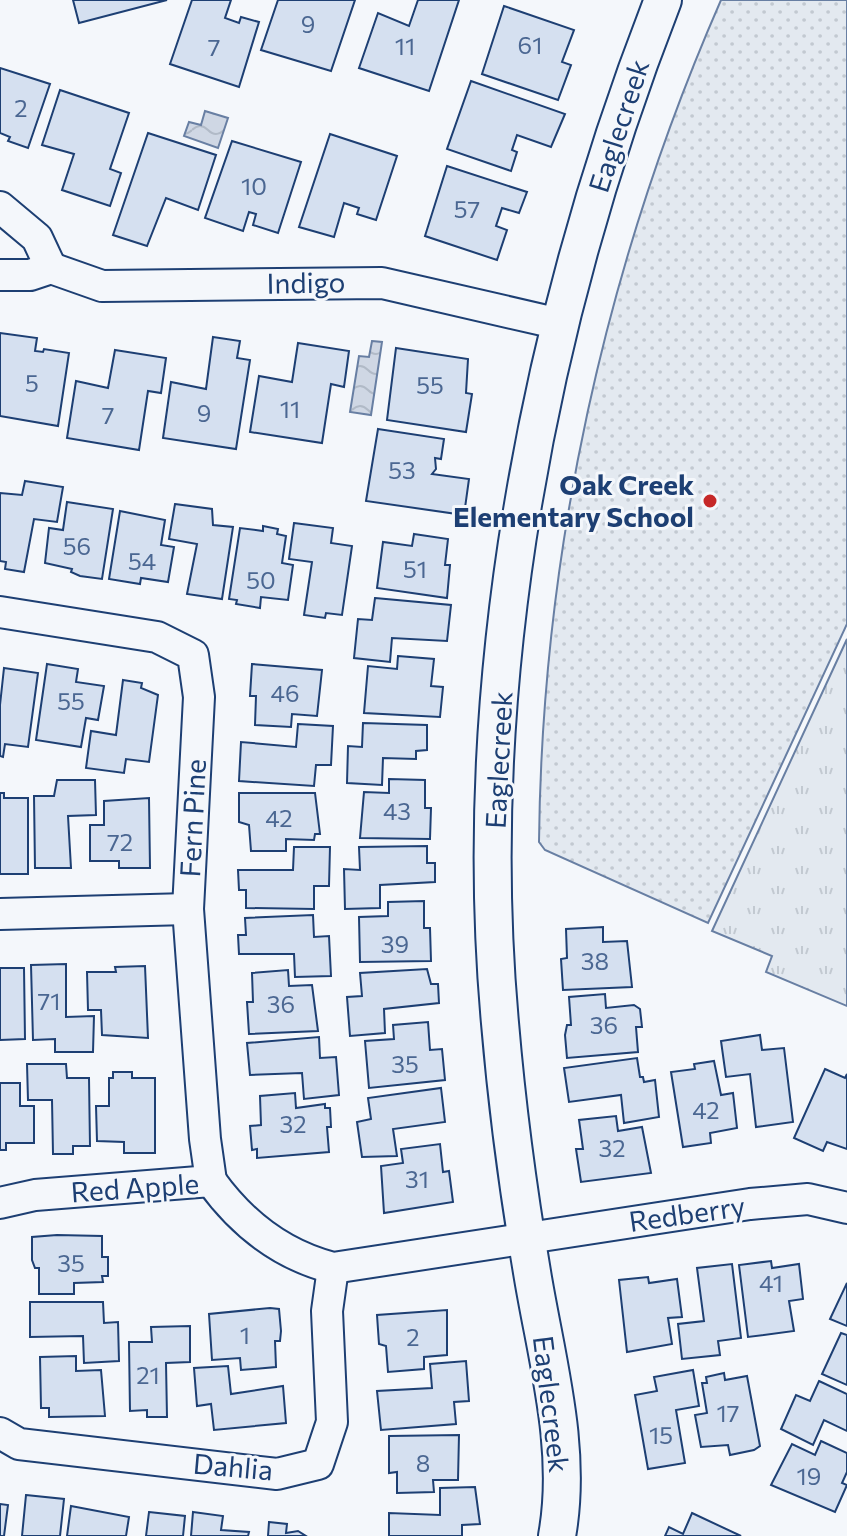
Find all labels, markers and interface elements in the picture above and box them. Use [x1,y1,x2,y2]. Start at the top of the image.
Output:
house number: 9 [301,9,315,38]
house number: 61 [518,30,542,59]
house number: 11 [395,31,415,60]
house number: 7 [208,32,220,61]
street label: Eaglecreek [581,55,655,196]
house number: 2 [14,93,28,122]
house number: 10 [241,171,267,200]
house number: 57 [454,194,480,223]
street label: Indigo [266,264,346,300]
house number: 5 [25,368,39,397]
house number: 55 [416,370,444,399]
house number: 11 [280,394,300,423]
house number: 9 [197,398,211,427]
house number: 7 [102,400,114,429]
house number: 53 [388,455,416,484]
place label: Oak Creek Elementary School [453,467,694,533]
marker: Oak Creek Elementary School [701,492,719,510]
house number: 56 [63,531,91,560]
house number: 54 [128,546,156,575]
house number: 51 [403,554,427,583]
house number: 50 [246,565,276,594]
house number: 46 [271,678,299,707]
house number: 55 [57,686,85,715]
street label: Eaglecreek [477,690,519,830]
street label: Fern Pine [172,758,212,878]
house number: 43 [383,796,411,825]
house number: 42 [265,803,293,832]
house number: 72 [107,827,133,856]
house number: 39 [381,929,409,958]
house number: 38 [581,946,609,975]
house number: 71 [38,986,60,1015]
house number: 36 [267,989,295,1018]
house number: 36 [590,1010,618,1039]
house number: 35 [391,1049,419,1078]
house number: 42 [692,1095,720,1124]
house number: 32 [280,1109,306,1138]
house number: 32 [599,1133,625,1162]
house number: 31 [405,1164,429,1193]
street label: Red Apple [70,1166,200,1208]
street label: Redberry [627,1188,747,1238]
house number: 35 [57,1248,85,1277]
house number: 41 [759,1268,783,1297]
house number: 1 [240,1320,250,1349]
house number: 2 [406,1322,420,1351]
street label: Eaglecreek [527,1334,577,1474]
house number: 21 [136,1360,160,1389]
house number: 17 [717,1398,739,1427]
house number: 15 [649,1420,673,1449]
street label: Dahlia [192,1446,275,1486]
house number: 8 [416,1448,430,1477]
house number: 19 [797,1461,821,1490]

